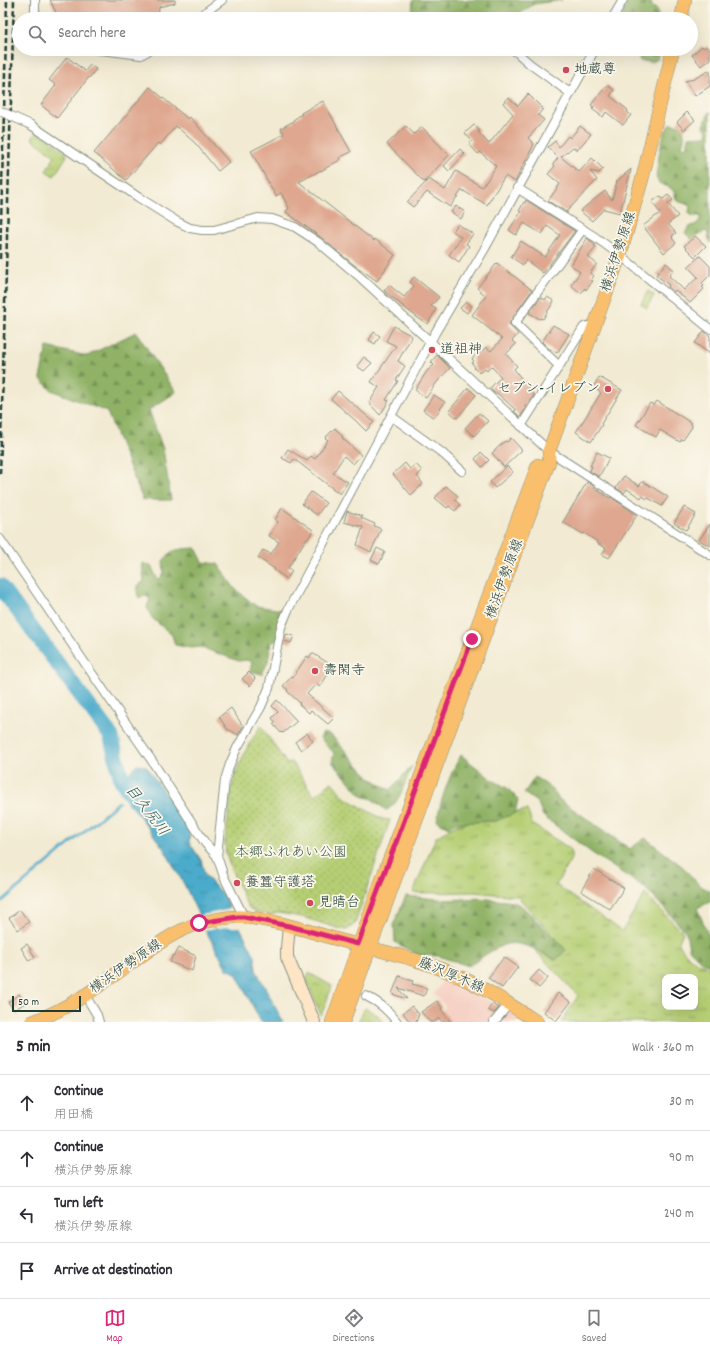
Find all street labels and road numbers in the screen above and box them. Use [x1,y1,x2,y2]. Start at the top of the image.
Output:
street label: 横浜伊勢原線 [597,209,641,295]
street label: 横浜伊勢原線 [481,536,529,622]
street label: 横浜伊勢原線 [86,935,166,999]
street label: 藤沢厚木線 [415,953,487,999]

